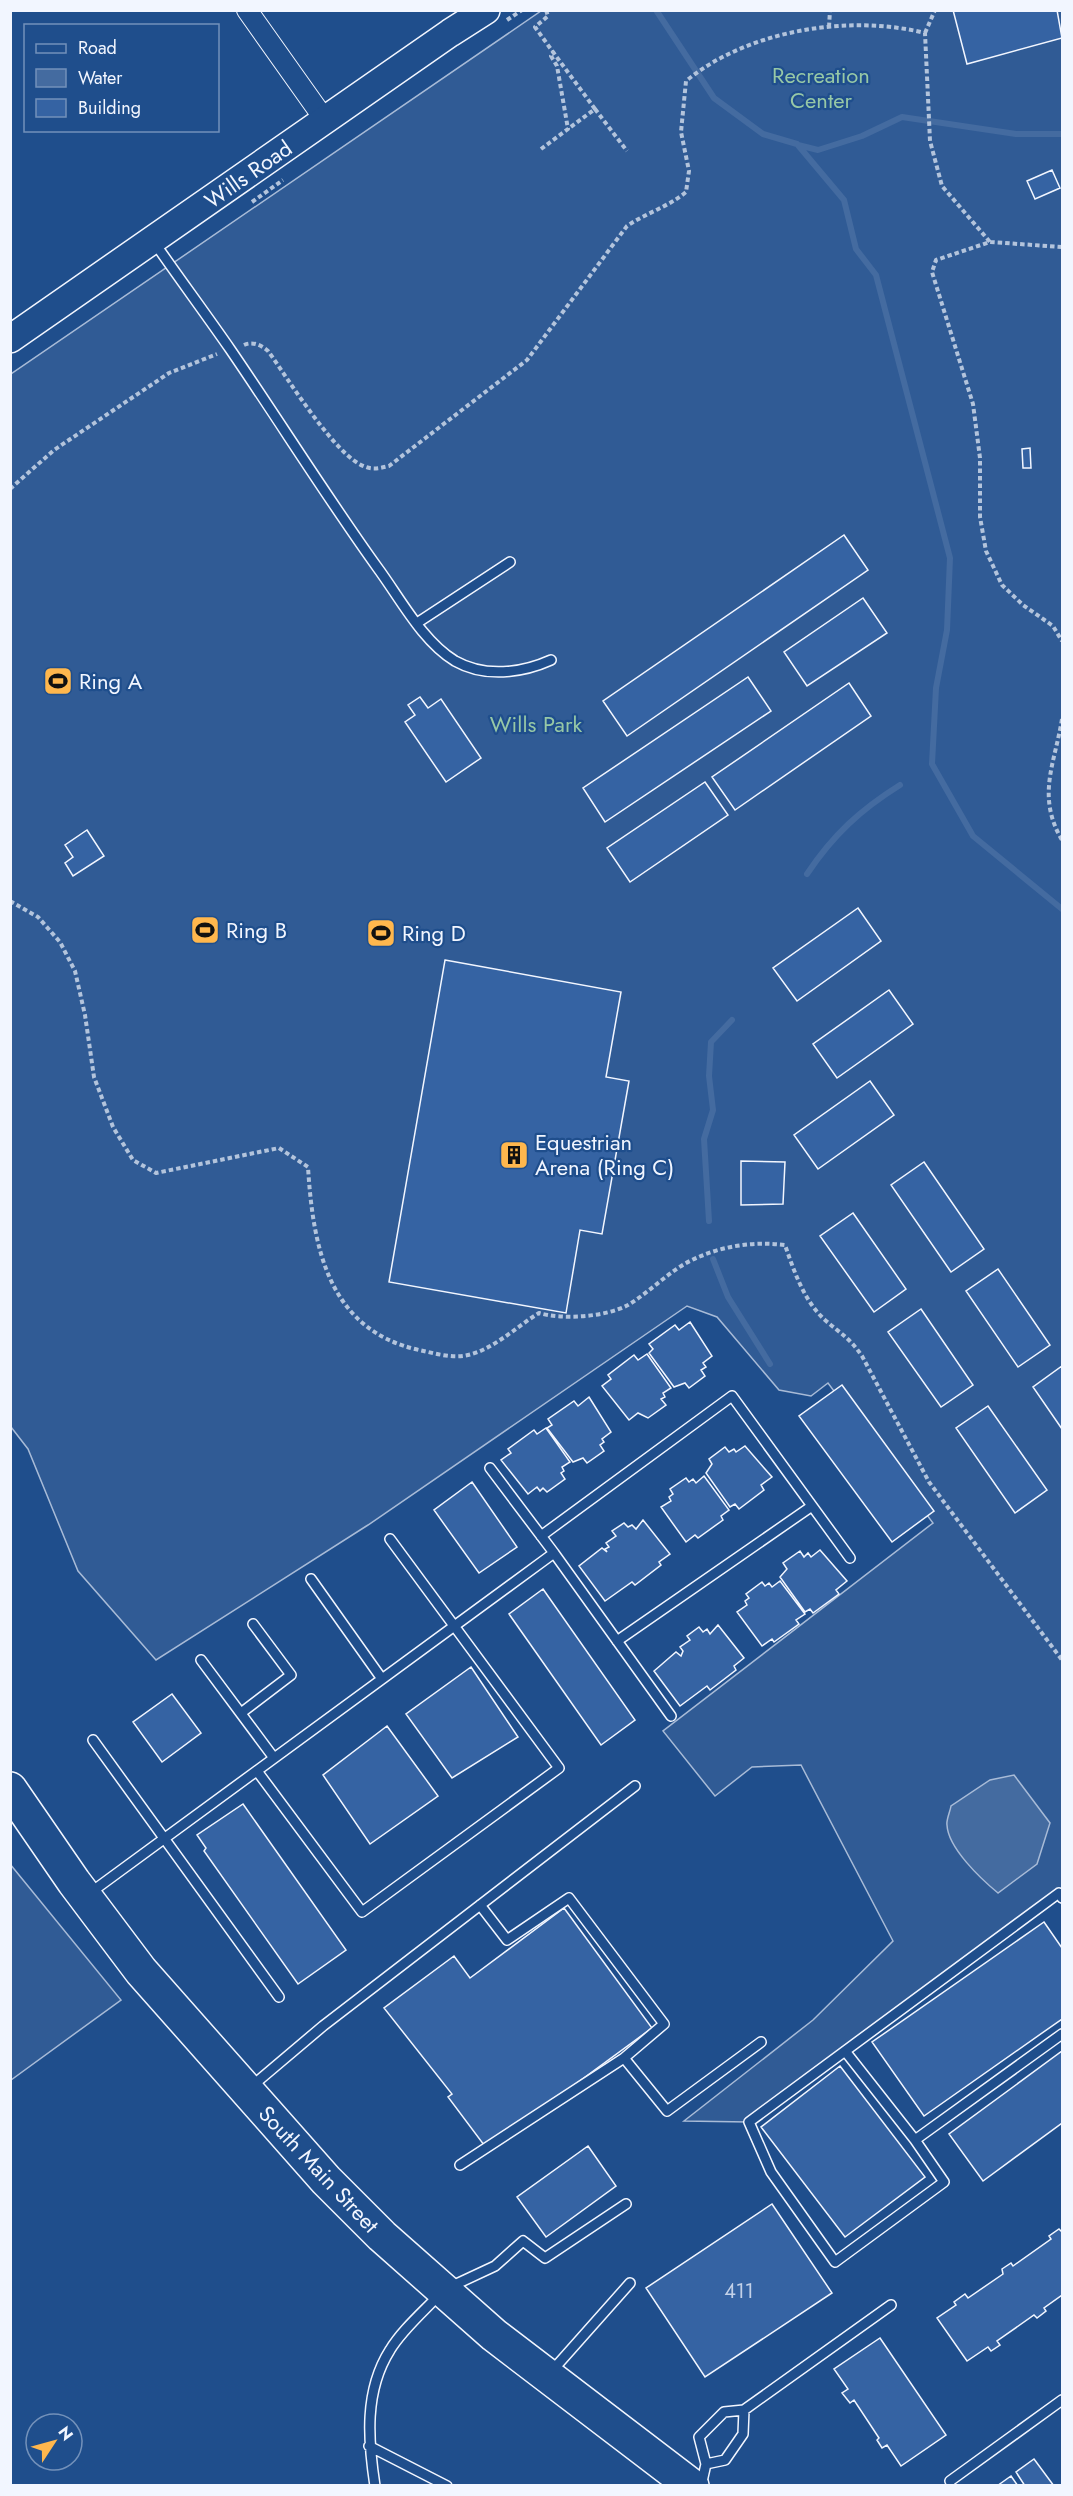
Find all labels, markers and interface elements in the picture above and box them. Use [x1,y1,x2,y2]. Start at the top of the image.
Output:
legend [24,24,219,132]
text: Road [78,35,117,61]
park label: Recreation Center [772,59,870,116]
text: Water [78,65,123,91]
text: Building [78,95,141,121]
street label: Wills Road [198,132,298,216]
sports icon: Ring A [42,665,74,697]
place label: Ring A [79,665,143,697]
park label: Wills Park [490,708,582,740]
sports icon: Ring B [189,914,221,946]
place label: Ring B [226,914,287,946]
sports icon: Ring D [365,917,397,949]
place label: Ring D [402,917,466,949]
place label: Equestrian Arena (Ring C) [535,1126,674,1183]
building icon: Equestrian Arena (Ring C) [498,1139,530,1171]
street label: South Main Street [251,2098,387,2240]
house number: 411 [724,2277,754,2306]
north arrow [24,2412,84,2472]
text: N [53,2422,79,2445]

